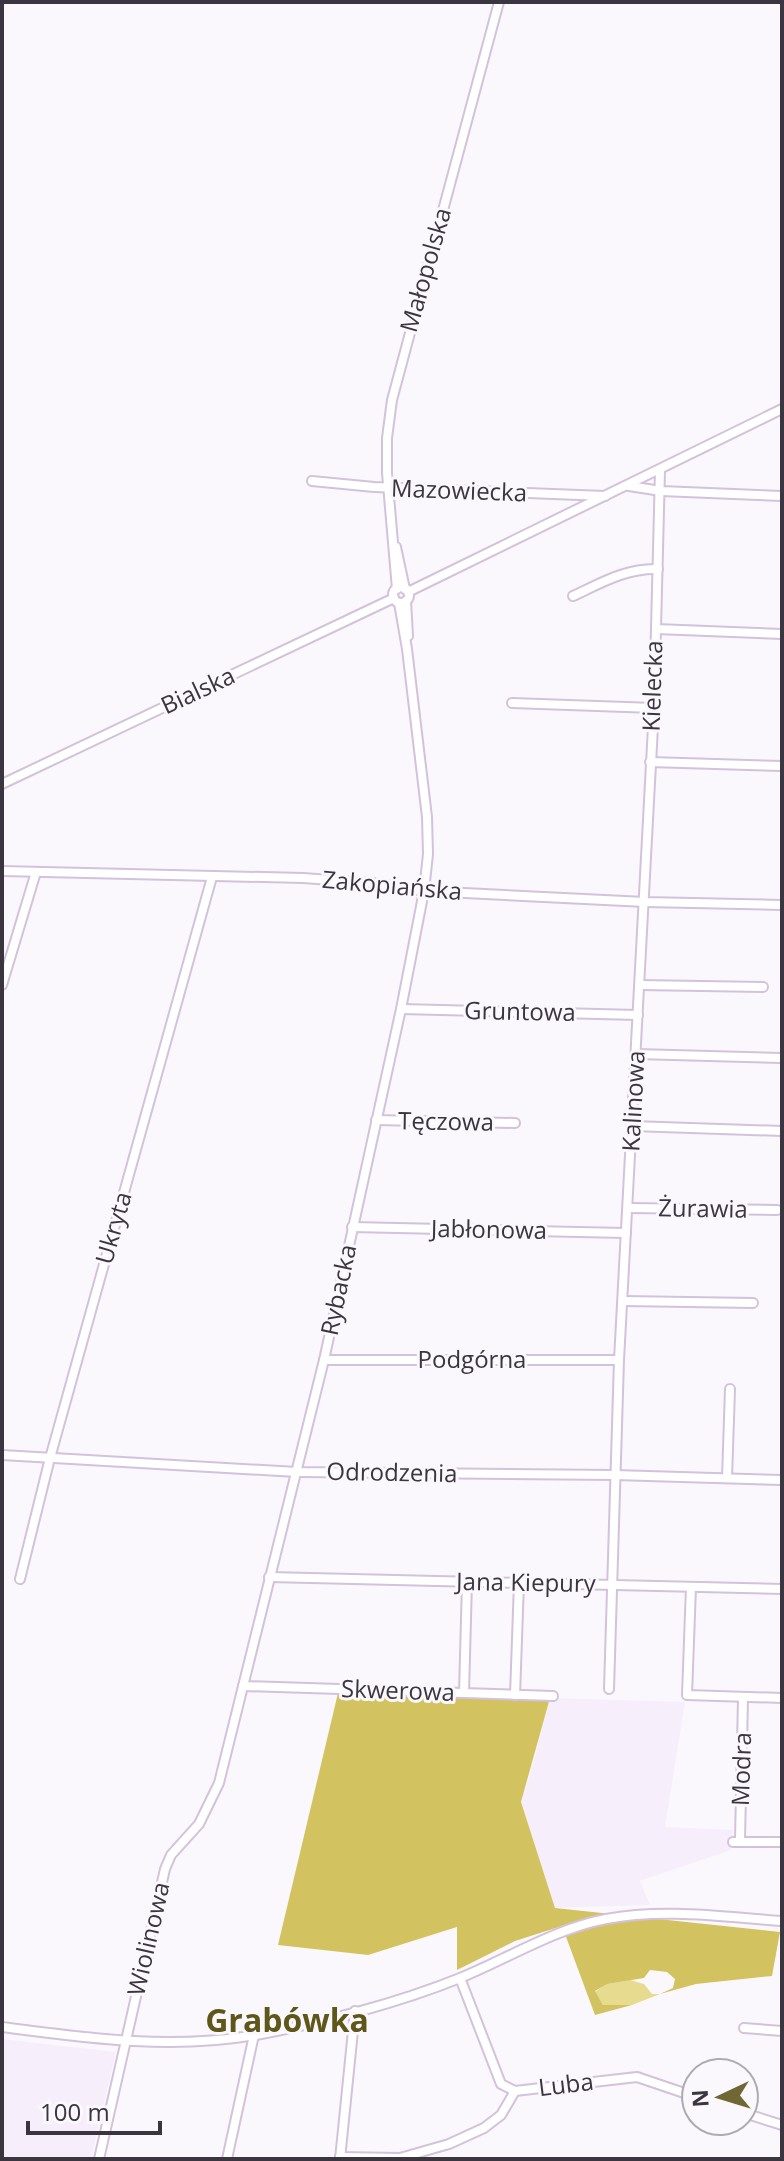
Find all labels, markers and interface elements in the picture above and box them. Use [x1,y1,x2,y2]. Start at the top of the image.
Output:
street label: Małopolska [391,204,458,336]
street label: Mazowiecka [390,471,528,508]
street label: Kielecka [633,640,670,732]
street label: Bialska [155,658,240,721]
street label: Zakopiańska [321,862,463,907]
street label: Gruntowa [464,993,576,1028]
street label: Kalinowa [613,1050,652,1152]
street label: Tęczowa [398,1103,494,1138]
street label: Ukryta [87,1188,139,1268]
street label: Żurawia [658,1190,748,1225]
street label: Jabłonowa [429,1211,547,1246]
street label: Rybacka [312,1241,363,1338]
street label: Podgórna [418,1342,526,1375]
street label: Odrodzenia [326,1454,458,1489]
street label: Jana Kiepury [454,1564,597,1599]
street label: Skwerowa [340,1671,456,1708]
street label: Modra [723,1731,758,1806]
street label: Wiolinowa [118,1878,177,1999]
district label: Grabówka [205,1998,369,2041]
north arrow [680,2057,760,2137]
street label: Luba [536,2064,595,2103]
scale bar [28,2085,160,2135]
text: N [683,2088,715,2108]
text: 100 m [40,2095,110,2128]

